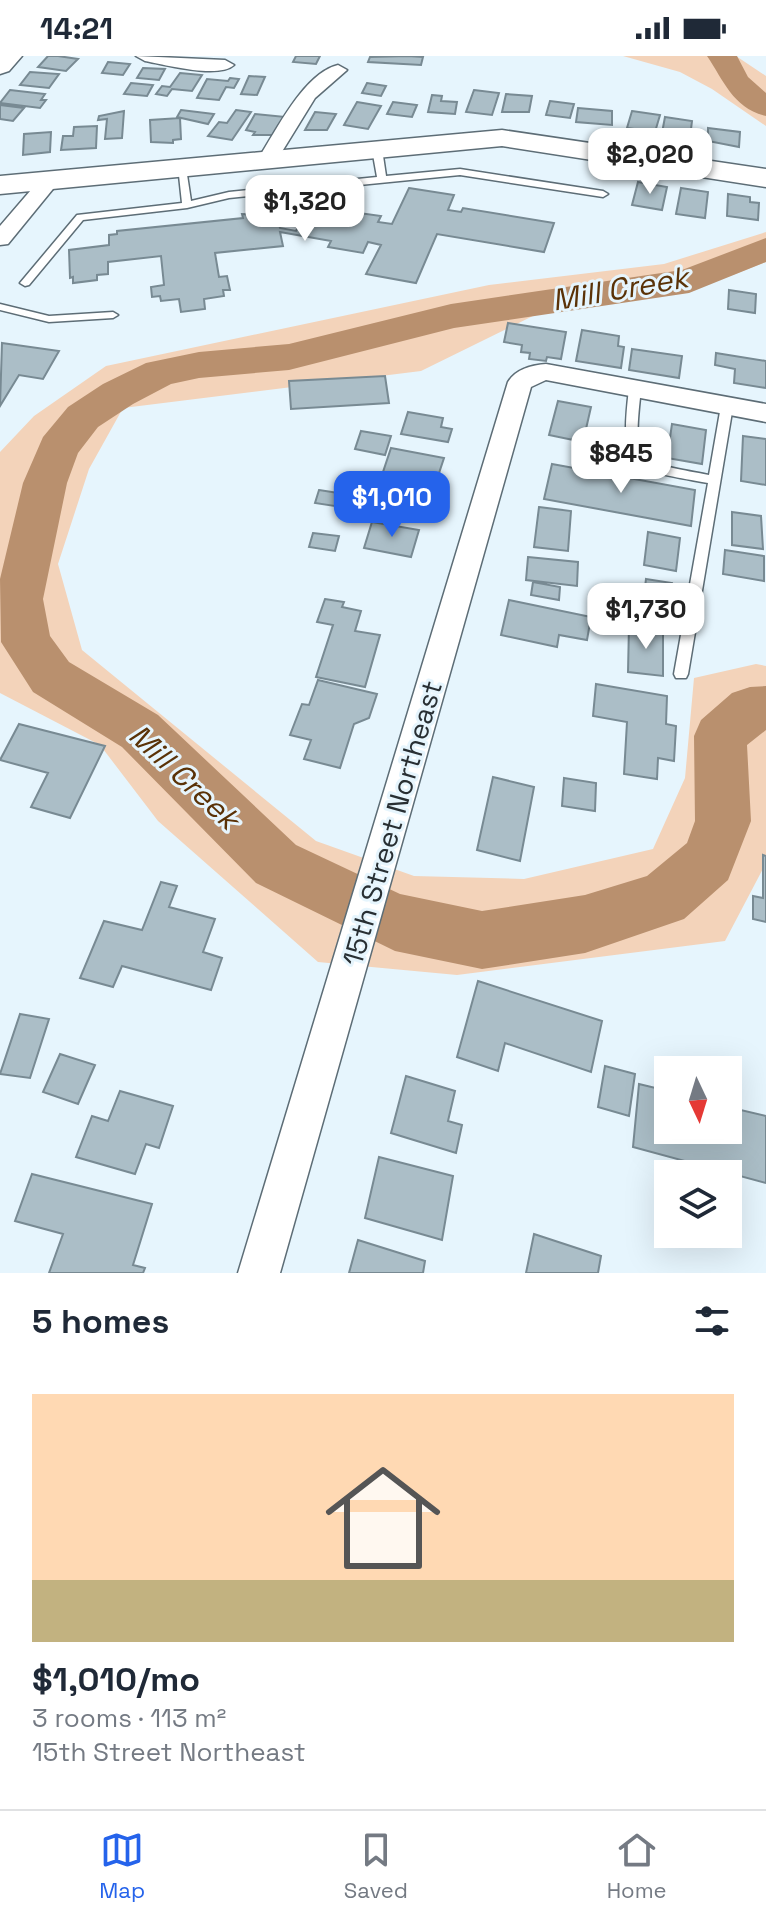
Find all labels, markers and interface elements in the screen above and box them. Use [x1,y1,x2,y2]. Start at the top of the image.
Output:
text: 14:21 [40,9,113,48]
pin: $2,020 [585,128,715,196]
text: $2,020 [606,137,694,171]
pin: $1,320 [240,175,370,243]
text: $1,320 [263,184,347,218]
water label: Mill Creek [549,257,694,320]
pin: $845 [574,427,668,495]
text: $845 [589,436,653,470]
pin: $1,010 [327,471,457,539]
text: $1,010 [352,480,432,514]
pin: $1,730 [581,583,711,651]
text: $1,730 [605,592,687,626]
street label: 15th Street Northeast [334,676,450,970]
water label: Mill Creek [121,716,250,840]
north arrow [654,1056,742,1144]
map controls [654,1056,742,1248]
button: layers [654,1160,742,1248]
icon: filters [690,1299,734,1343]
text: 5 homes [32,1300,169,1343]
icon: home [311,1446,455,1590]
text: $1,010/mo [32,1658,200,1701]
text: 3 rooms · 113 m² [32,1701,226,1735]
text: 15th Street Northeast [32,1735,306,1769]
tab: Map [99,1828,145,1904]
tab: Saved [344,1828,408,1904]
tab: Home [607,1828,667,1904]

